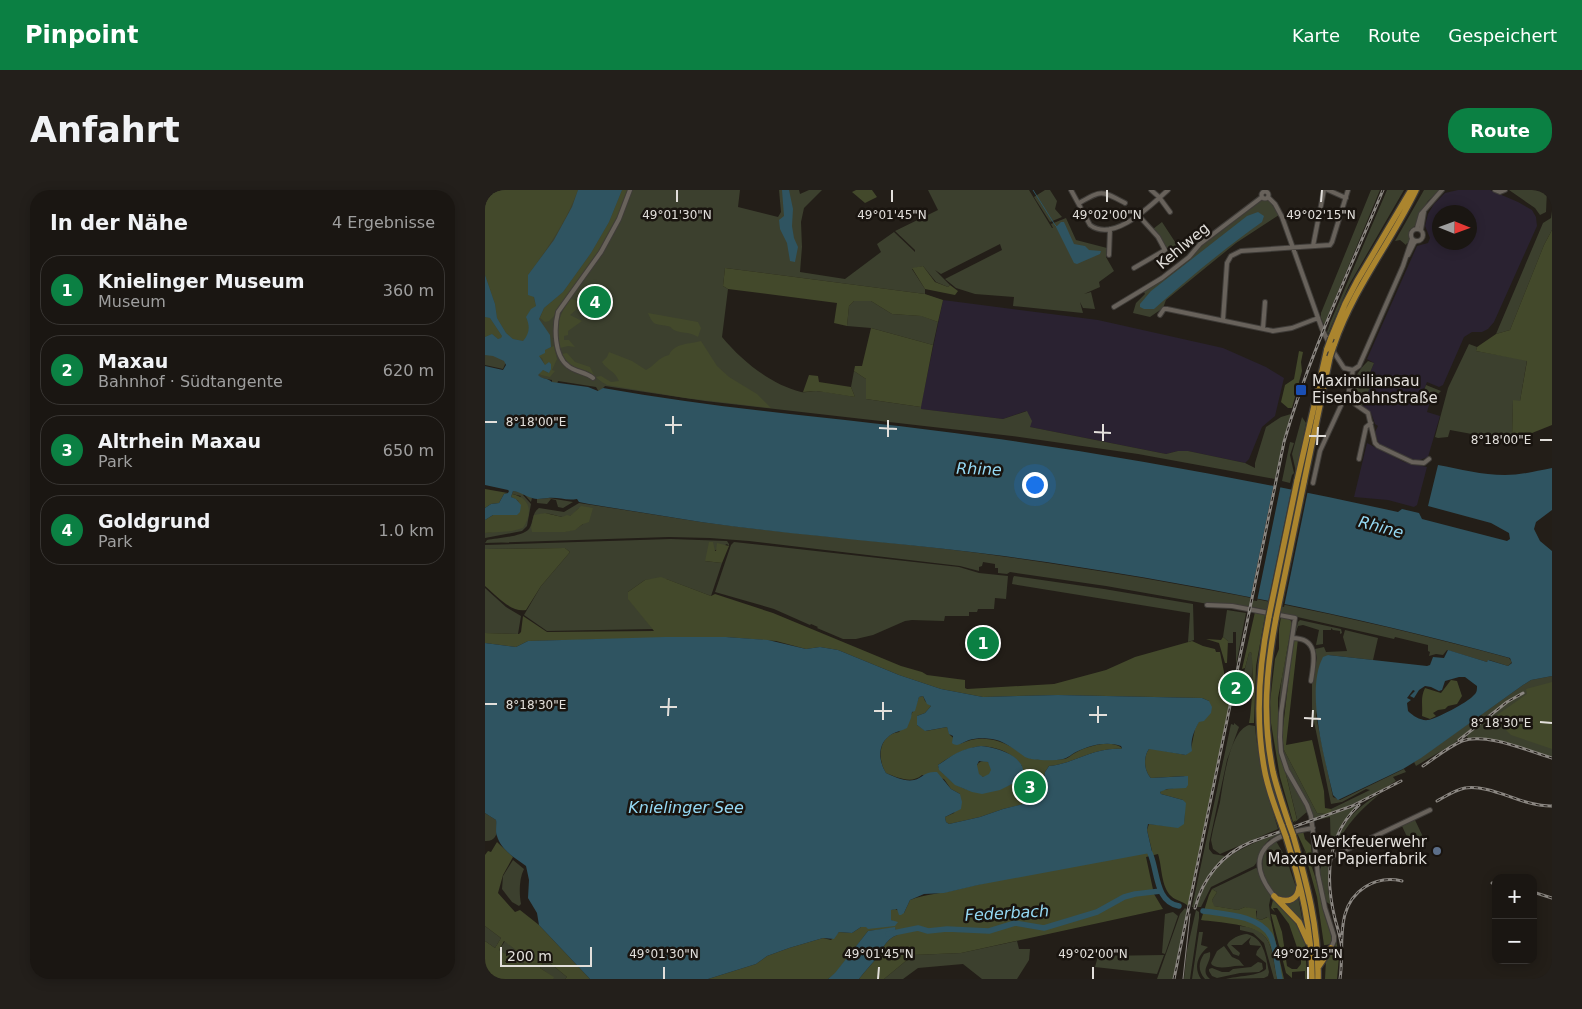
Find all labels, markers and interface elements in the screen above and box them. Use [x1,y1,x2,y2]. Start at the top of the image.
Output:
text: Pinpoint [25,21,138,49]
text: Karte [1292,25,1340,46]
text: Route [1368,25,1420,46]
text: Gespeichert [1448,25,1557,46]
button: Route [1448,108,1552,153]
text: Anfahrt [30,110,180,150]
north arrow [1432,205,1477,250]
text: 49°01'30"N [642,208,712,222]
text: 49°01'45"N [857,208,927,222]
text: 49°02'00"N [1072,208,1142,222]
text: 49°02'15"N [1286,208,1356,222]
text: In der Nähe [50,211,188,235]
text: 4 Ergebnisse [332,213,435,232]
street label: Kehlweg [1153,219,1213,273]
text: Knielinger Museum [98,270,305,292]
text: 1 [61,281,73,300]
text: 360 m [383,281,434,300]
pin: 4 [579,283,611,321]
text: Museum [98,292,166,311]
text: Maxau [98,350,168,372]
text: 2 [61,361,73,380]
text: 620 m [383,361,434,380]
text: Bahnhof · Südtangente [98,372,283,391]
place label: Maximiliansau Eisenbahnstraße [1312,372,1438,407]
marker: Maximiliansau Eisenbahnstraße [1294,383,1308,397]
text: 8°18'00"E [506,415,566,429]
text: Altrhein Maxau [98,430,261,452]
text: 8°18'00"E [1471,433,1531,447]
text: 3 [61,441,73,460]
text: 650 m [383,441,434,460]
text: Park [98,452,133,471]
water label: Rhine [956,459,1002,479]
your location [1022,472,1048,498]
text: Goldgrund [98,510,210,532]
water label: Rhine [1356,512,1406,542]
text: 4 [61,521,73,540]
text: 1.0 km [379,521,434,540]
text: Park [98,532,133,551]
pin: 1 [967,624,999,662]
pin: 2 [1220,669,1252,707]
text: 8°18'30"E [506,698,566,712]
text: 8°18'30"E [1471,716,1531,730]
pin: 3 [1014,768,1046,806]
water label: Knielinger See [628,798,744,817]
place label: Werkfeuerwehr Maxauer Papierfabrik [1267,833,1428,868]
marker: Werkfeuerwehr Maxauer Papierfabrik [1431,845,1443,857]
map controls [1492,874,1537,964]
button: + [1492,874,1537,919]
water label: Federbach [964,901,1050,925]
button: − [1492,919,1537,964]
scale bar [500,944,593,967]
text: 49°01'30"N [629,947,699,961]
text: 49°01'45"N [844,947,914,961]
text: 49°02'00"N [1058,947,1128,961]
text: 49°02'15"N [1273,947,1343,961]
text: 200 m [507,948,552,964]

